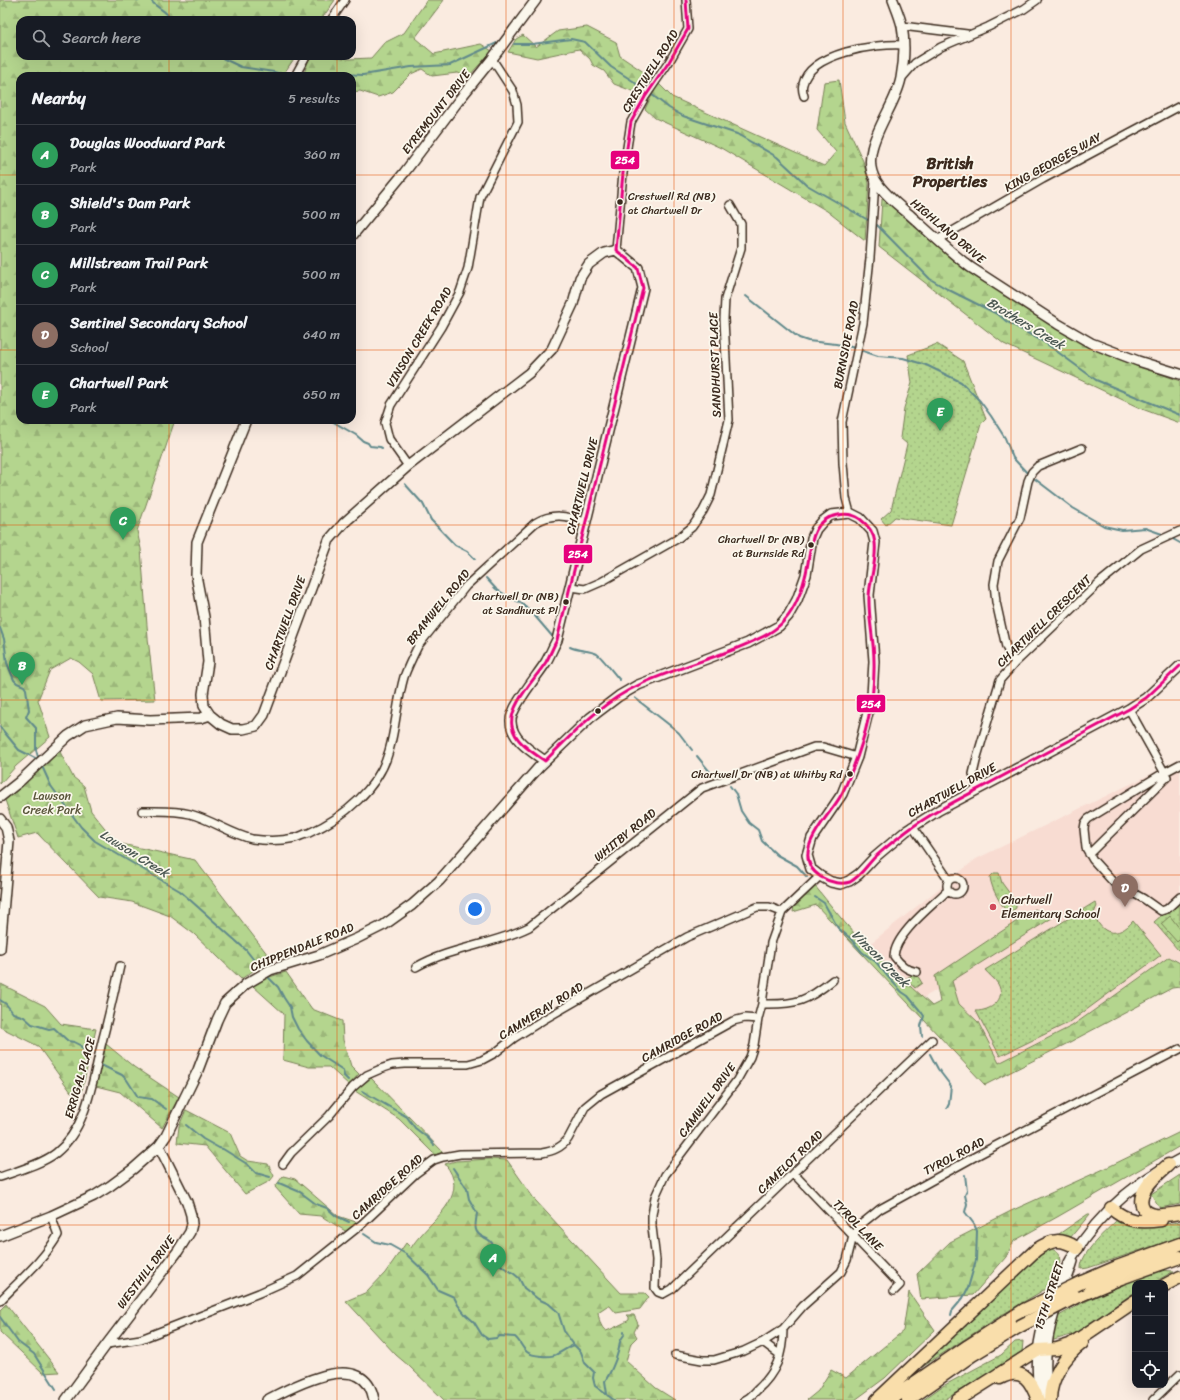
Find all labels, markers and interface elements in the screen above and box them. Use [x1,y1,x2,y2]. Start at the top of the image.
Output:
search box [16,16,356,60]
text: Search here [62,25,141,51]
street label: CRESTWELL ROAD [616,25,684,117]
icon: search [30,27,52,49]
street label: EYREMOUNT DRIVE [396,64,477,159]
text: Nearby [32,83,86,113]
text: 5 results [288,87,340,110]
street label: KING GEORGES WAY [1000,126,1106,198]
text: Douglas Woodward Park [70,130,225,156]
text: A [41,143,49,166]
text: 360 m [304,143,340,166]
district label: British Properties [913,149,988,196]
line badge: 254 [610,150,640,170]
text: 254 [614,151,635,170]
text: Park [70,156,97,179]
place label: Crestwell Rd (NB) at Chartwell Dr [628,187,716,220]
text: Shield's Dam Park [70,190,190,216]
street label: HIGHLAND DRIVE [905,193,992,270]
marker: Crestwell Rd (NB) at Chartwell Dr [615,197,625,207]
text: B [41,203,49,226]
text: 500 m [302,203,340,226]
text: Park [70,216,97,239]
text: Millstream Trail Park [70,250,208,276]
text: C [41,263,49,286]
text: 500 m [302,263,340,286]
text: Park [70,276,97,299]
street label: VINSON CREEK ROAD [380,282,458,392]
water label: Brothers Creek [982,291,1071,357]
street label: BURNSIDE ROAD [827,298,865,391]
text: Sentinel Secondary School [70,310,247,336]
street label: SANDHURST PLACE [702,311,728,418]
text: D [41,323,49,346]
text: 640 m [303,323,340,346]
text: School [70,336,108,359]
text: Chartwell Park [70,370,168,396]
text: E [41,383,49,406]
text: 650 m [303,383,340,406]
text: Park [70,396,97,419]
pin: E [927,398,953,431]
street label: CHARTWELL DRIVE [559,434,605,537]
pin: C [110,507,136,540]
place label: Chartwell Dr (NB) at Burnside Rd [718,530,805,563]
marker: Chartwell Dr (NB) at Burnside Rd [806,540,816,550]
line badge: 254 [563,544,593,564]
text: 254 [567,545,588,564]
street label: BRAMWELL ROAD [400,563,476,650]
street label: CHARTWELL CRESCENT [991,568,1098,673]
street label: CHARTWELL DRIVE [258,572,313,673]
place label: Chartwell Dr (NB) at Sandhurst Pl [472,587,559,620]
marker: Chartwell Dr (NB) at Sandhurst Pl [561,597,571,607]
pin: B [9,652,35,685]
line badge: 254 [856,694,886,713]
text: 254 [860,695,881,714]
unlabelled marker [593,706,603,716]
street label: CHARTWELL DRIVE [903,756,1002,824]
place label: Chartwell Dr (NB) at Whitby Rd [691,765,843,784]
marker: Chartwell Dr (NB) at Whitby Rd [845,769,855,779]
park label: Lawson Creek Park [23,785,82,821]
street label: WHITBY ROAD [589,802,662,867]
water label: Lawson Creek [96,823,176,885]
pin: D [1112,874,1138,907]
place label: Chartwell Elementary School [1001,889,1101,925]
your location [465,899,485,919]
marker: Chartwell Elementary School [988,902,998,912]
street label: CHIPPENDALE ROAD [247,916,357,978]
water label: Vinson Creek [846,924,917,994]
street label: CAMMERAY ROAD [494,976,589,1046]
street label: CAMRIDGE ROAD [637,1005,728,1069]
street label: ERRIGAL PLACE [58,1034,102,1121]
street label: CAMWELL DRIVE [672,1057,743,1142]
street label: CAMELOT ROAD [752,1124,828,1200]
street label: TYROL ROAD [919,1131,989,1181]
street label: CAMRIDGE ROAD [346,1148,429,1226]
street label: TYROL LANE [827,1194,890,1257]
street label: WESTHILL DRIVE [111,1229,182,1314]
pin: A [480,1244,506,1277]
street label: 15TH STREET [1028,1258,1071,1333]
map controls [1132,1280,1168,1388]
button: + [1132,1280,1168,1316]
button: − [1132,1316,1168,1352]
button: locate [1132,1352,1168,1388]

